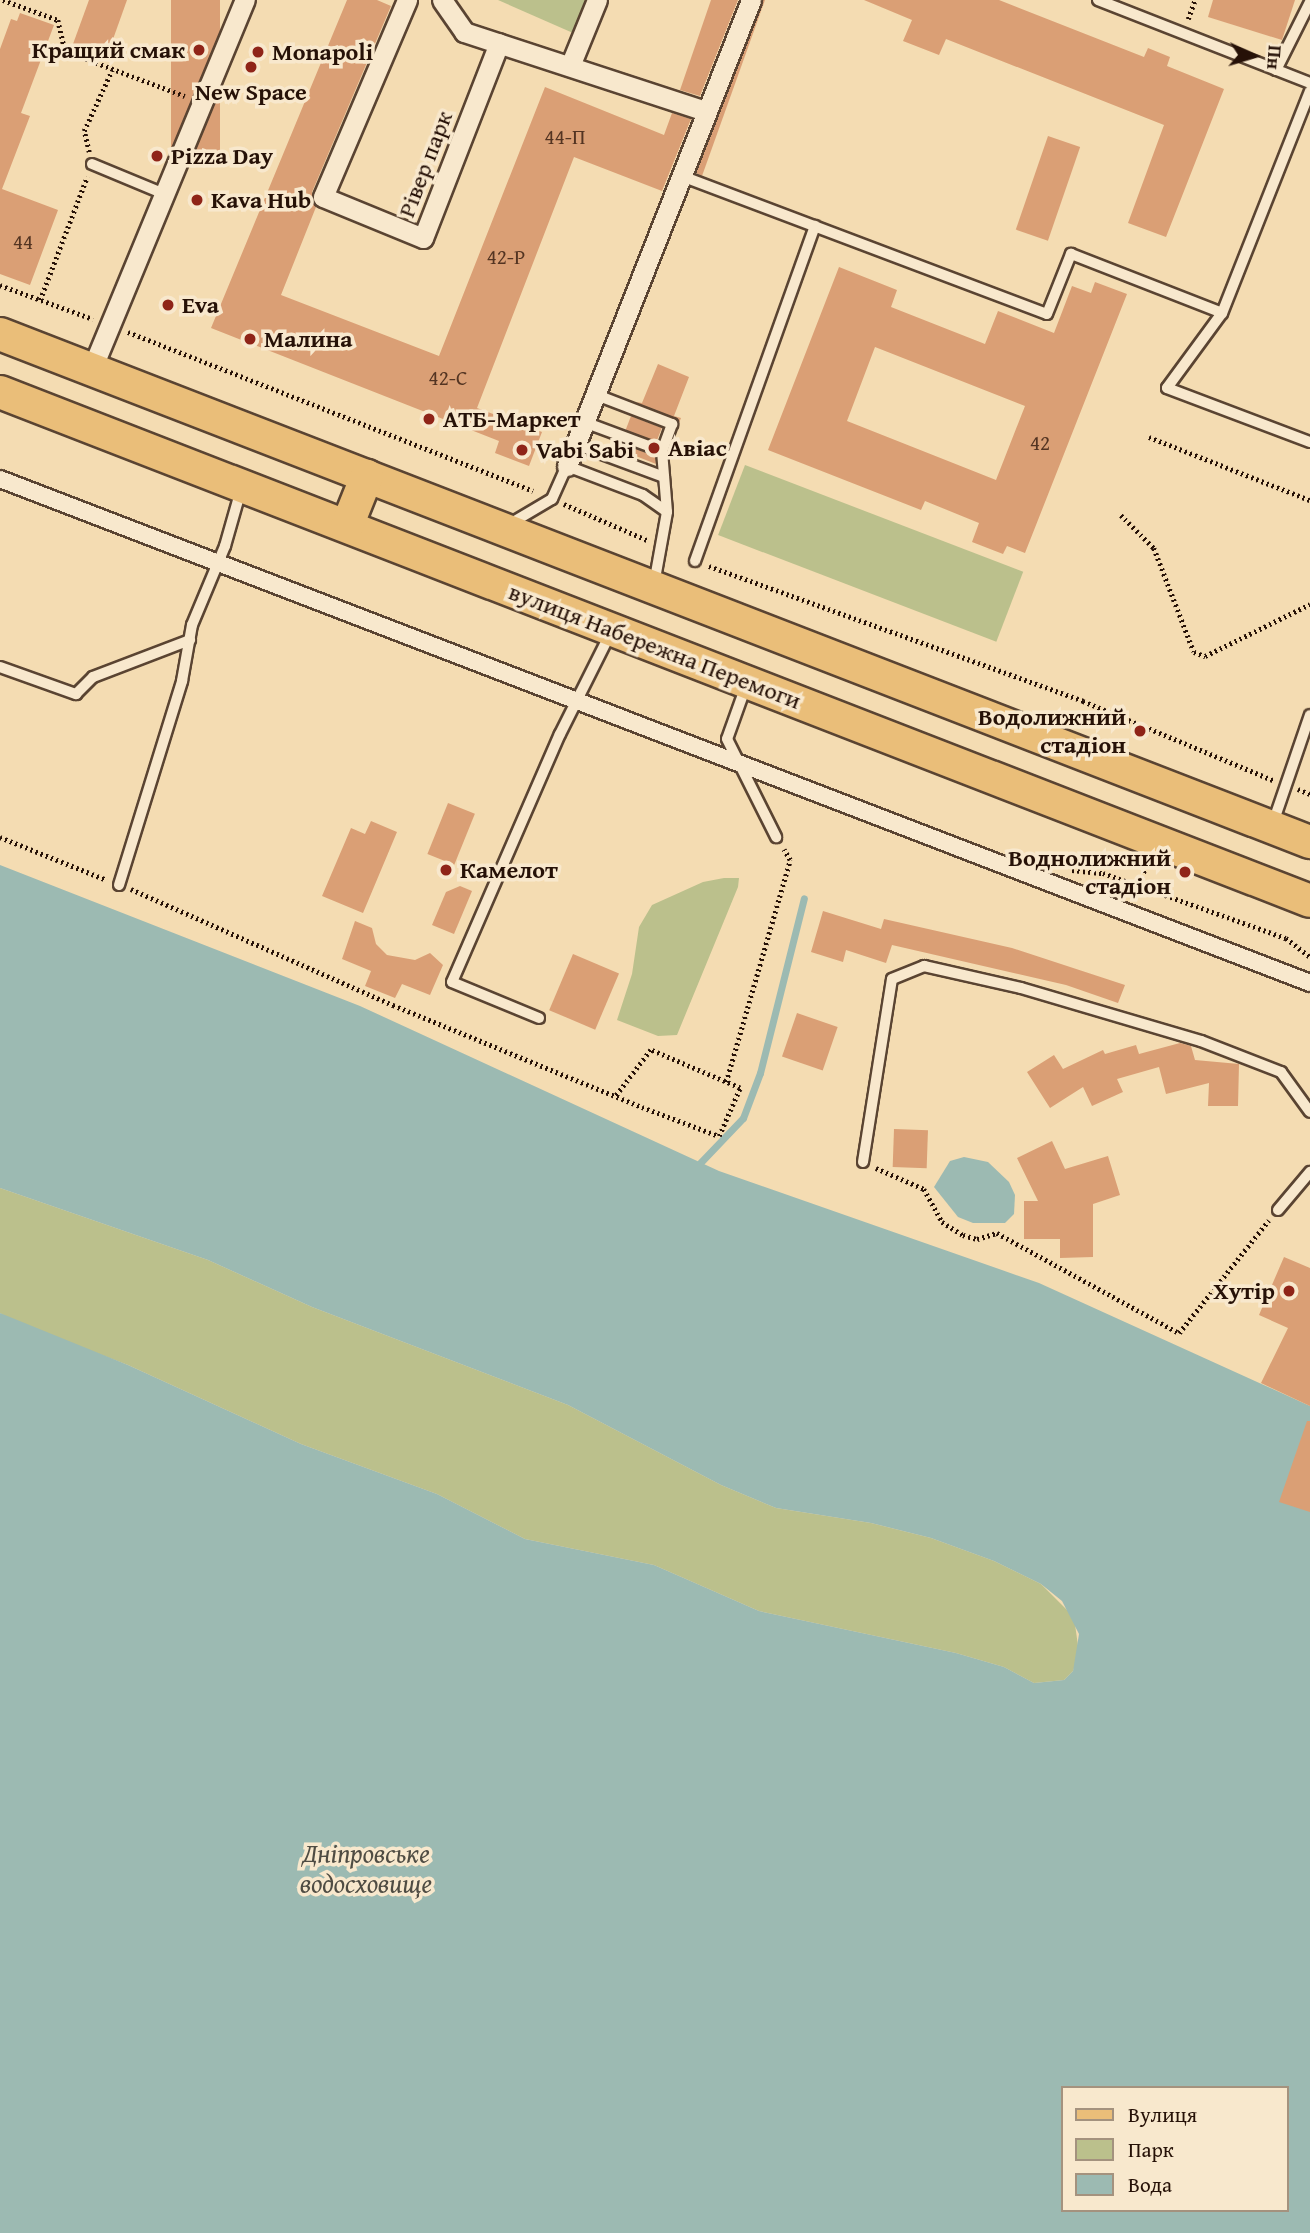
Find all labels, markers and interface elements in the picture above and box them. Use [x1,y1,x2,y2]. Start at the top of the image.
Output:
north arrow [1219,21,1289,91]
place label: Кращий смак [32,36,185,64]
place label: Monapoli [272,38,373,66]
marker: Кращий смак [191,42,207,58]
marker: Monapoli [250,44,266,60]
text: Пн [1260,44,1290,71]
marker: New Space [243,59,259,75]
place label: New Space [195,78,307,106]
street label: Рівер парк [392,107,458,221]
house number: 44-П [545,124,585,150]
place label: Pizza Day [171,142,273,170]
marker: Pizza Day [149,148,165,164]
place label: Kava Hub [211,186,311,214]
marker: Kava Hub [189,192,205,208]
house number: 44 [13,229,33,255]
house number: 42-Р [487,244,525,270]
place label: Eva [182,291,219,319]
marker: Eva [160,297,176,313]
place label: Малина [264,325,353,353]
marker: Малина [242,331,258,347]
house number: 42-С [429,365,467,391]
place label: АТБ-Маркет [443,405,581,433]
marker: АТБ-Маркет [421,411,437,427]
house number: 42 [1030,430,1050,456]
place label: Авіас [668,434,727,462]
place label: Vabi Sabi [536,436,634,464]
marker: Авіас [646,440,662,456]
marker: Vabi Sabi [514,442,530,458]
street label: вулиця Набережна Перемоги [505,577,805,715]
place label: Водолижний стадіон [978,703,1126,759]
marker: Водолижний стадіон [1132,723,1148,739]
place label: Воднолижний стадіон [1008,844,1171,900]
place label: Камелот [460,856,558,884]
marker: Камелот [438,862,454,878]
marker: Воднолижний стадіон [1177,864,1193,880]
place label: Хутір [1213,1277,1275,1305]
marker: Хутір [1281,1283,1297,1299]
water label: Дніпровське водосховище [300,1837,432,1898]
legend [1062,2086,1289,2212]
text: Вулиця [1128,2099,1197,2130]
text: Парк [1128,2134,1174,2165]
text: Вода [1128,2169,1172,2200]

